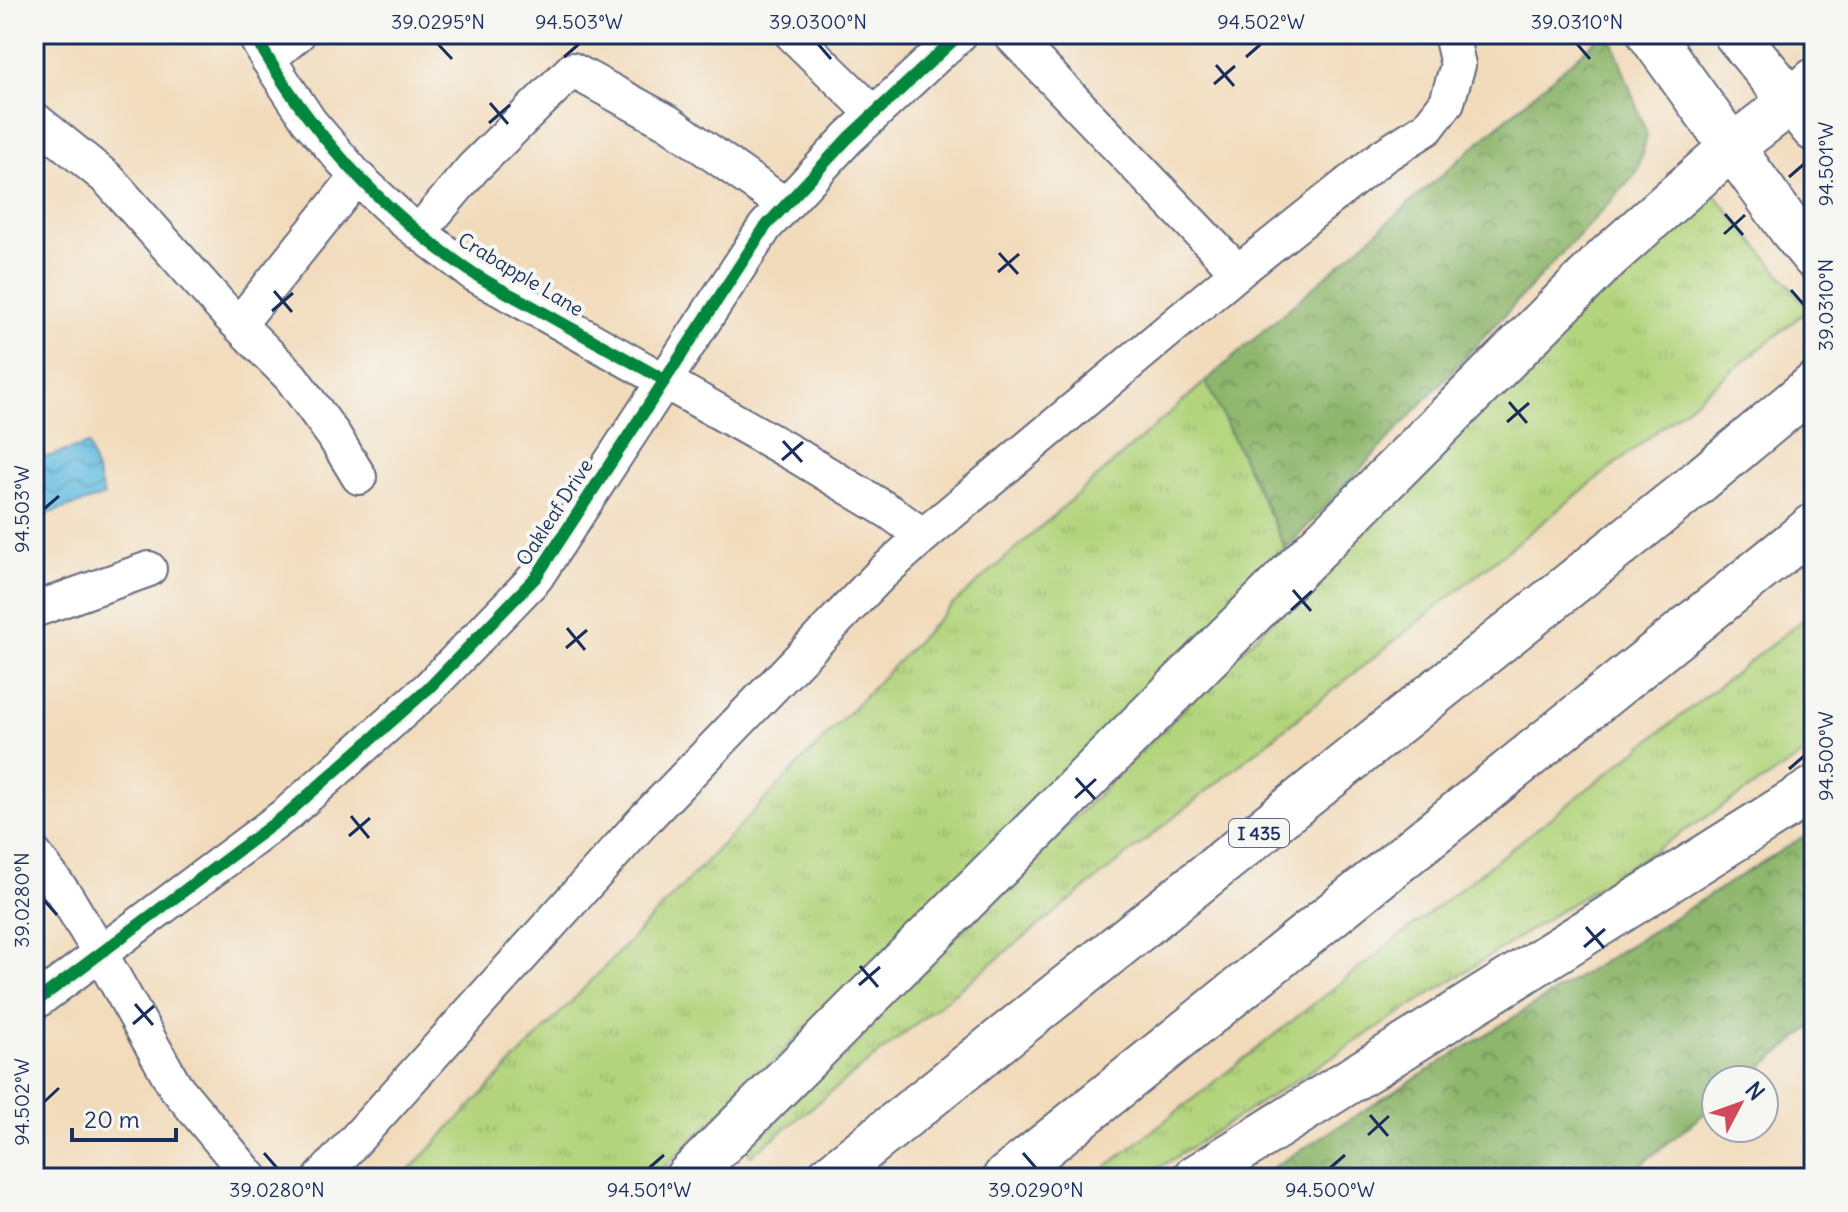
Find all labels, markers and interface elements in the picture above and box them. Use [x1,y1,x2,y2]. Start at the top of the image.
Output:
text: 39.0295°N [391,9,485,34]
text: 94.503°W [535,9,623,34]
text: 39.0300°N [769,9,867,34]
text: 94.502°W [1217,9,1305,34]
text: 39.0310°N [1531,9,1623,34]
text: 94.501°W [1813,122,1838,206]
street label: Crabapple Lane [454,227,588,321]
text: 39.0310°N [1813,259,1838,351]
street label: Oakleaf Drive [510,454,598,570]
text: 94.503°W [9,465,34,553]
text: 94.500°W [1813,711,1838,801]
road number: I 435 [1229,819,1289,847]
text: 39.0280°N [9,852,34,948]
text: 94.502°W [9,1058,34,1146]
north arrow [1700,1064,1780,1144]
text: N [1740,1076,1771,1106]
scale bar [72,1092,176,1142]
text: 20 m [84,1104,140,1134]
text: 39.0280°N [229,1177,325,1202]
text: 94.501°W [607,1177,691,1202]
text: 39.0290°N [988,1177,1084,1202]
text: 94.500°W [1285,1177,1375,1202]

